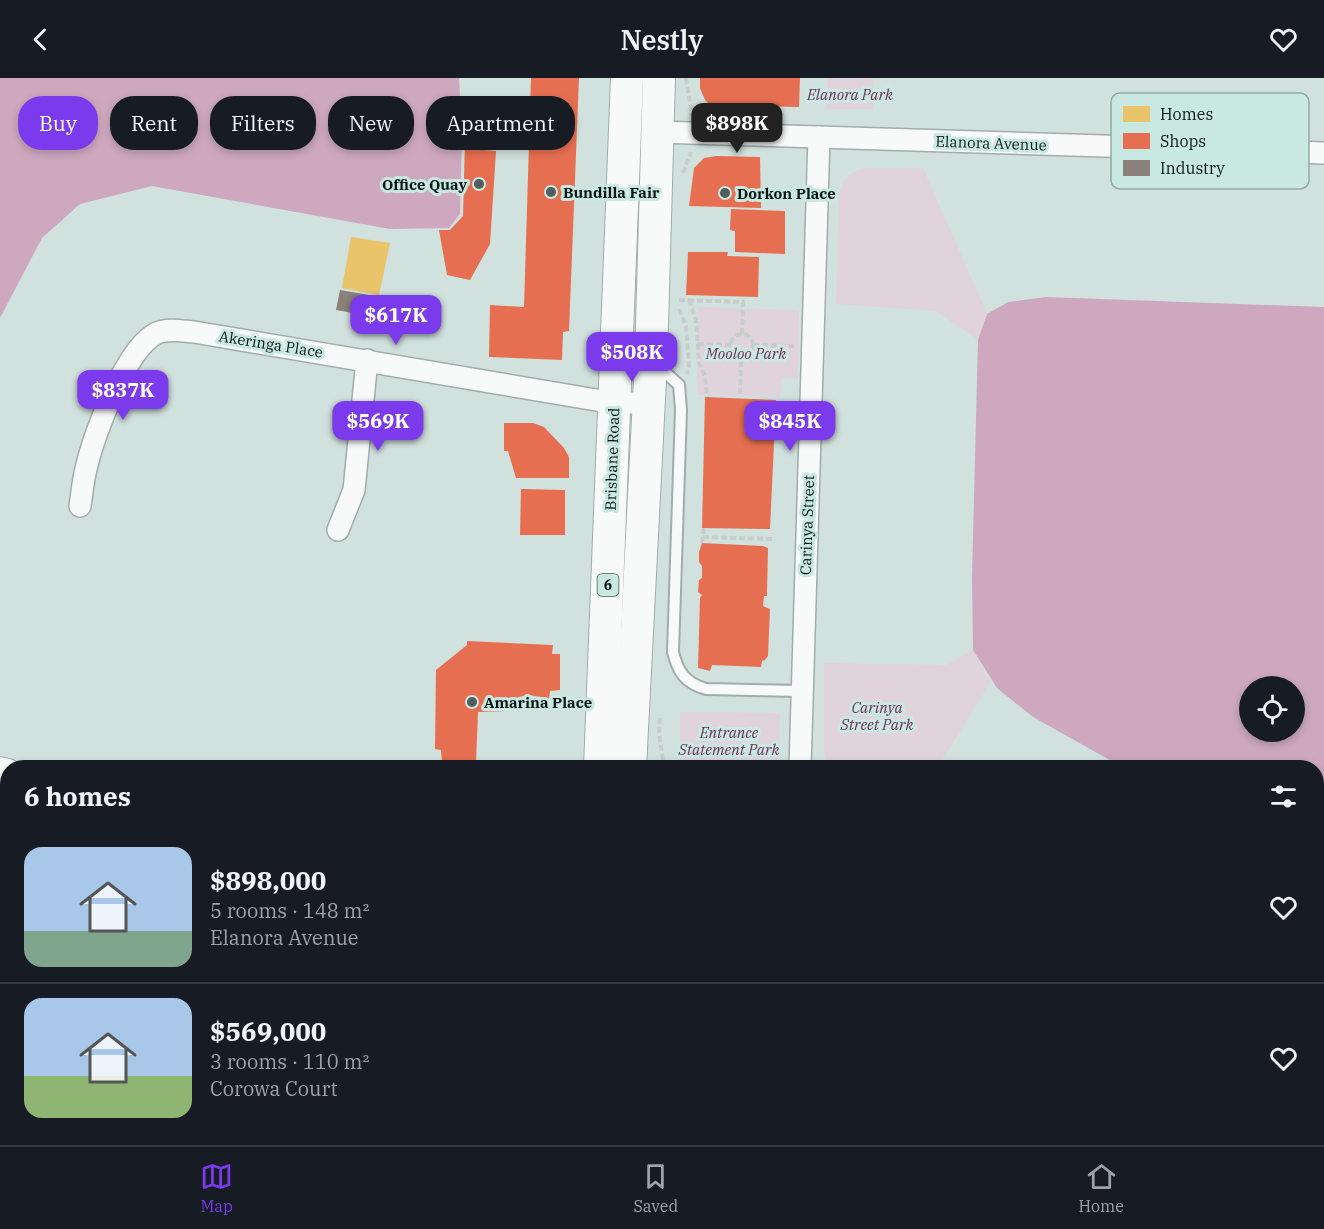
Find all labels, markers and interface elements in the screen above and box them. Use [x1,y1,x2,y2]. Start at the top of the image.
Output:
text: Nestly [621,22,703,57]
icon: back [24,23,57,56]
icon: heart [1267,23,1300,56]
park label: Elanora Park [806,85,893,104]
legend [1111,93,1309,189]
chip: Buy [18,96,98,150]
chip: Rent [110,96,198,150]
chip: Filters [210,96,316,150]
chip: New [328,96,414,150]
chip: Apartment [426,96,575,150]
pin: $898K [695,103,779,154]
text: Homes [1160,104,1213,124]
text: $898K [705,109,769,136]
text: Shops [1160,131,1206,151]
street label: Elanora Avenue [935,132,1047,154]
text: Industry [1160,158,1225,178]
place label: Office Quay [382,175,467,194]
marker: Office Quay [472,177,486,191]
place label: Bundilla Fair [563,183,660,202]
place label: Dorkon Place [737,184,836,203]
marker: Bundilla Fair [544,185,558,199]
marker: Dorkon Place [718,186,732,200]
pin: $617K [354,295,438,346]
text: $617K [364,301,428,328]
street label: Akeringa Place [218,326,324,362]
pin: $508K [590,332,674,383]
text: $508K [600,338,664,365]
park label: Mooloo Park [705,344,786,363]
pin: $837K [81,370,165,421]
text: $837K [91,376,155,403]
pin: $569K [336,401,420,452]
pin: $845K [748,401,832,452]
text: $569K [346,407,410,434]
street label: Brisbane Road [601,407,623,511]
text: $845K [758,407,822,434]
street label: Carinya Street [796,475,818,575]
road number: 6 [598,574,618,596]
map controls [1239,676,1305,742]
button: locate [1239,676,1305,742]
place label: Amarina Place [484,693,592,712]
marker: Amarina Place [465,695,479,709]
park label: Carinya Street Park [839,698,914,734]
park label: Entrance Statement Park [677,723,780,759]
text: 6 homes [24,779,131,813]
icon: filters [1267,780,1300,813]
text: $898,000 [210,863,326,897]
icon: home [72,871,144,943]
icon: heart [1267,891,1300,924]
text: 5 rooms · 148 m² [210,897,369,924]
text: Elanora Avenue [210,924,359,951]
text: $569,000 [210,1014,326,1048]
icon: home [72,1022,144,1094]
icon: heart [1267,1042,1300,1075]
text: 3 rooms · 110 m² [210,1048,369,1075]
text: Corowa Court [210,1075,338,1102]
tab: Map [200,1160,233,1216]
tab: Saved [633,1160,678,1216]
tab: Home [1078,1160,1124,1216]

